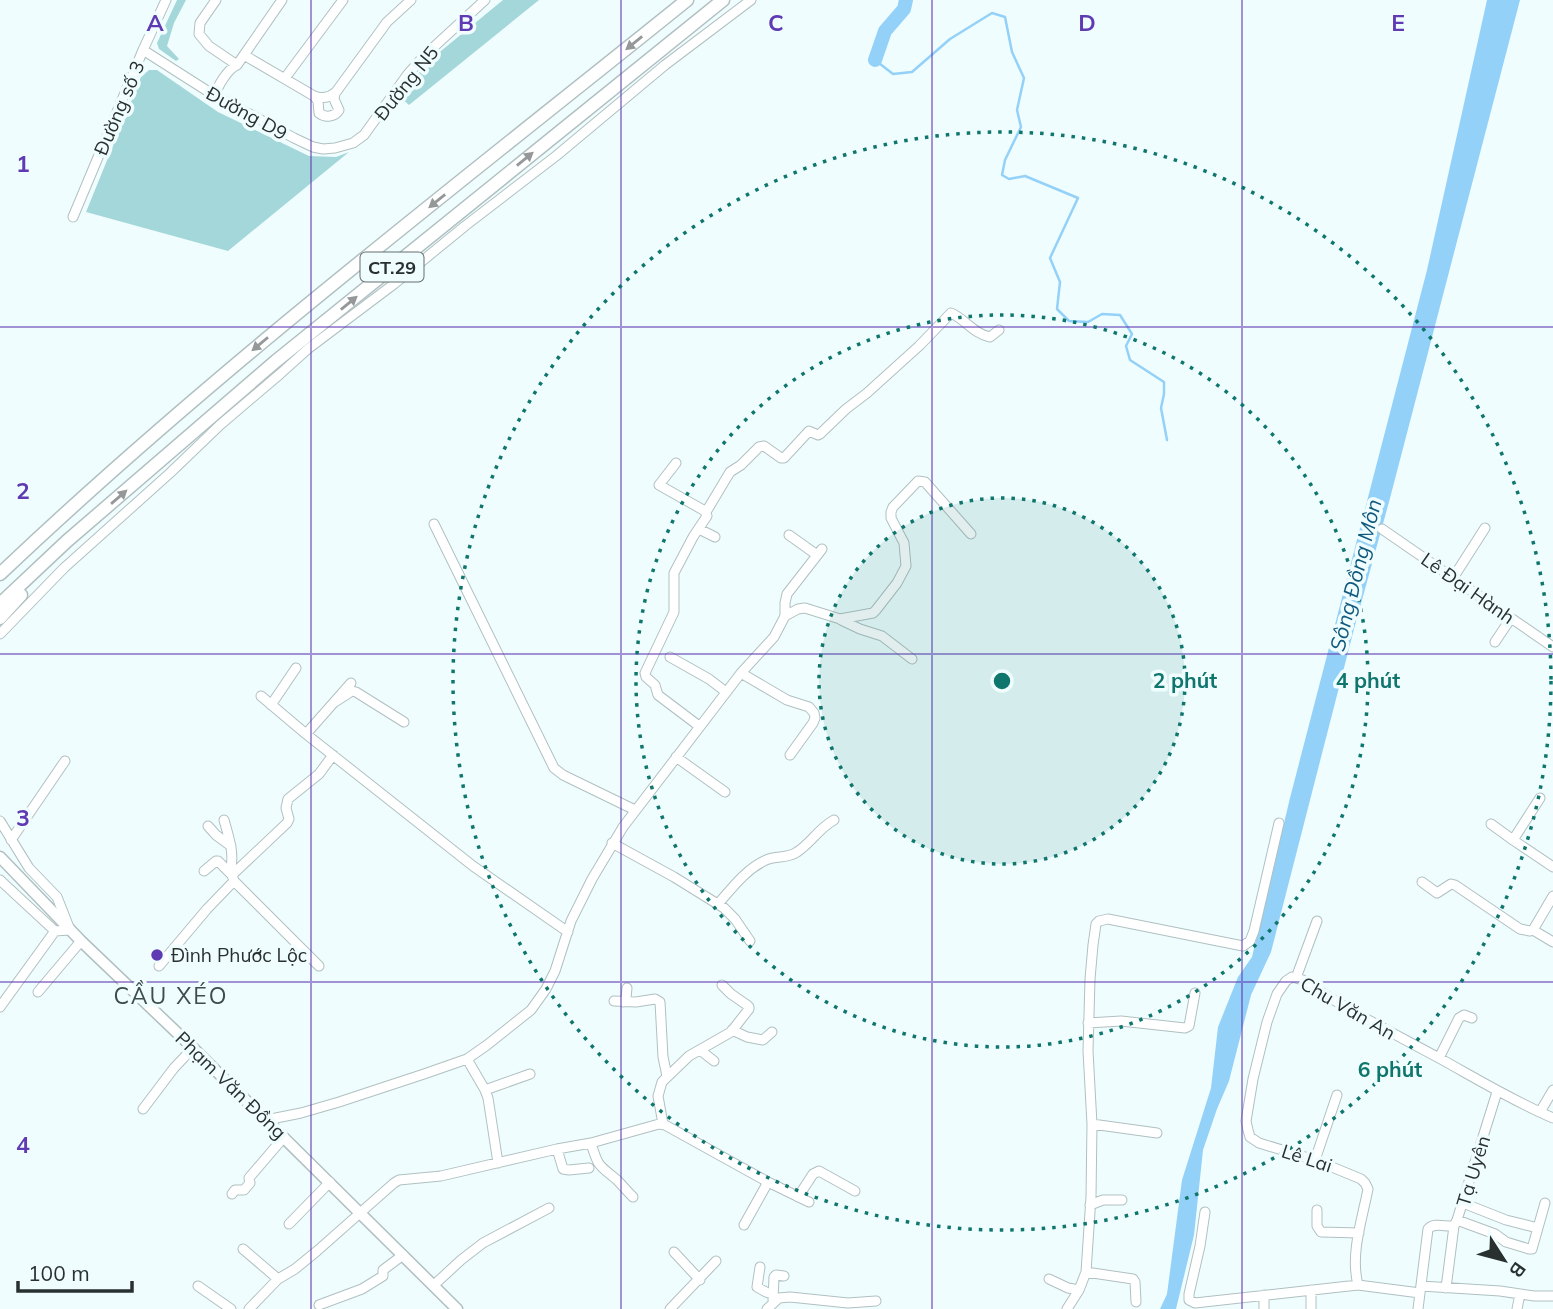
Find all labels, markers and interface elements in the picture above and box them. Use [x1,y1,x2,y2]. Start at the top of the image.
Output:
text: A [146,8,164,37]
text: B [458,8,474,37]
text: C [768,8,784,37]
text: D [1078,8,1096,37]
text: E [1391,8,1405,37]
one-way arrow [625,35,642,50]
street label: Đường N5 [369,41,443,125]
street label: Đường số 3 [88,57,150,159]
street label: Đường D9 [202,81,292,145]
text: 1 [16,149,30,178]
one-way arrow [516,152,534,167]
one-way arrow [429,193,447,208]
road number: CT.29 [360,253,424,282]
one-way arrow [339,295,357,310]
one-way arrow [252,336,270,351]
text: 2 [16,476,30,505]
one-way arrow [110,490,127,505]
water label: Sông Đồng Môn [1324,496,1386,654]
street label: Lê Đại Hành [1417,547,1519,629]
text: 2 phút [1153,667,1217,693]
text: 4 phút [1336,667,1400,693]
centre of rings [990,669,1014,693]
text: 3 [16,803,30,832]
place label: Đình Phước Lộc [171,943,307,967]
marker: Đình Phước Lộc [149,947,165,963]
street label: Chu Văn An [1296,971,1400,1045]
district label: CẦU XÉO [113,980,229,1010]
street label: Phạm Văn Đồng [171,1026,291,1144]
text: 6 phút [1358,1056,1422,1082]
text: 4 [16,1130,30,1159]
street label: Tạ Uyên [1451,1133,1495,1209]
street label: Lê Lai [1279,1139,1335,1177]
north arrow [1469,1225,1539,1295]
scale bar [18,1250,131,1294]
text: B [1504,1258,1531,1282]
text: 100 m [28,1260,90,1286]

